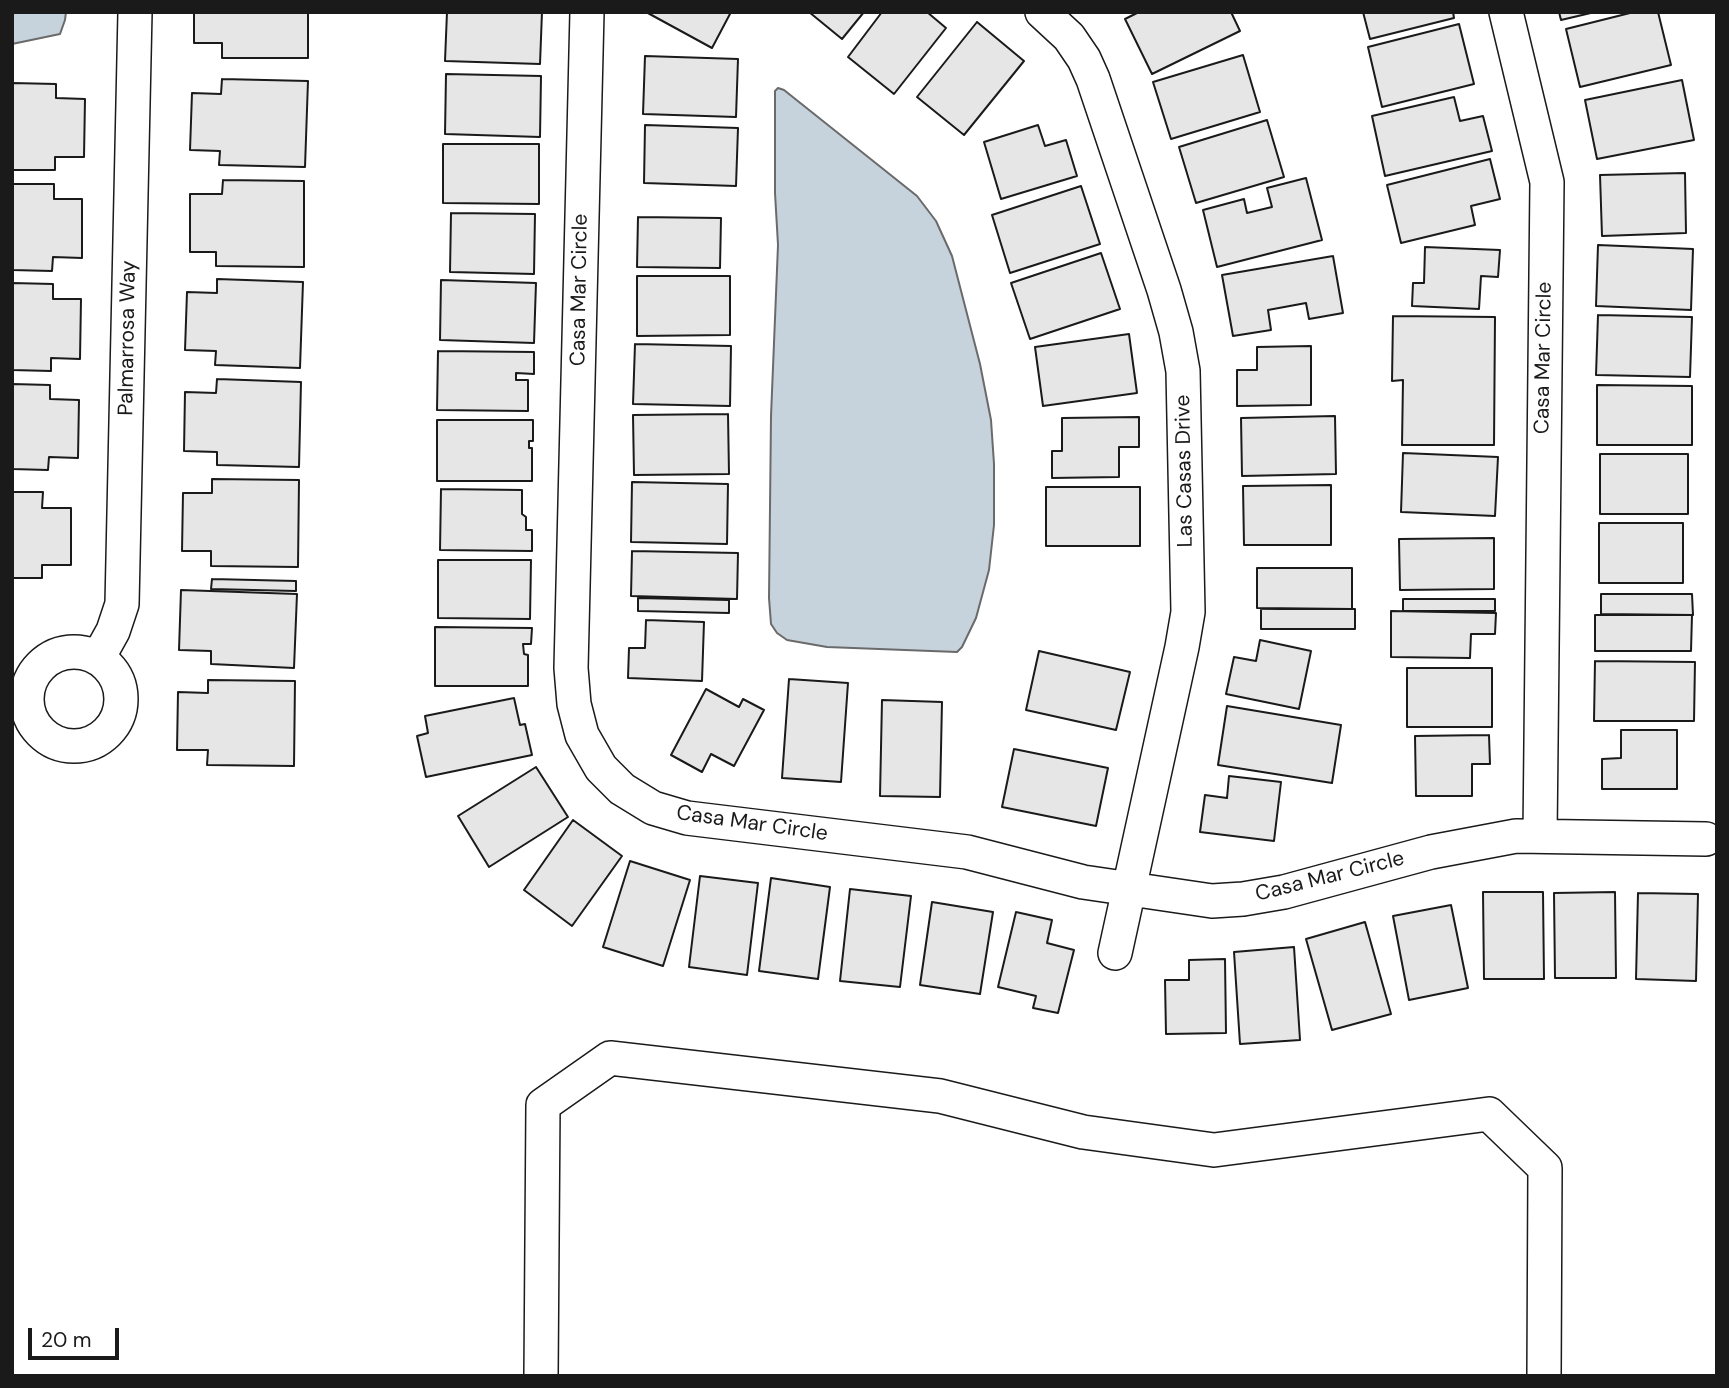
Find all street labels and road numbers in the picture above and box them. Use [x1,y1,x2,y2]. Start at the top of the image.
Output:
street label: Casa Mar Circle [566,214,594,366]
street label: Palmarrosa Way [114,260,142,416]
street label: Casa Mar Circle [1530,282,1558,434]
street label: Las Casas Drive [1171,394,1199,548]
street label: Casa Mar Circle [675,801,829,847]
street label: Casa Mar Circle [1253,846,1407,908]

